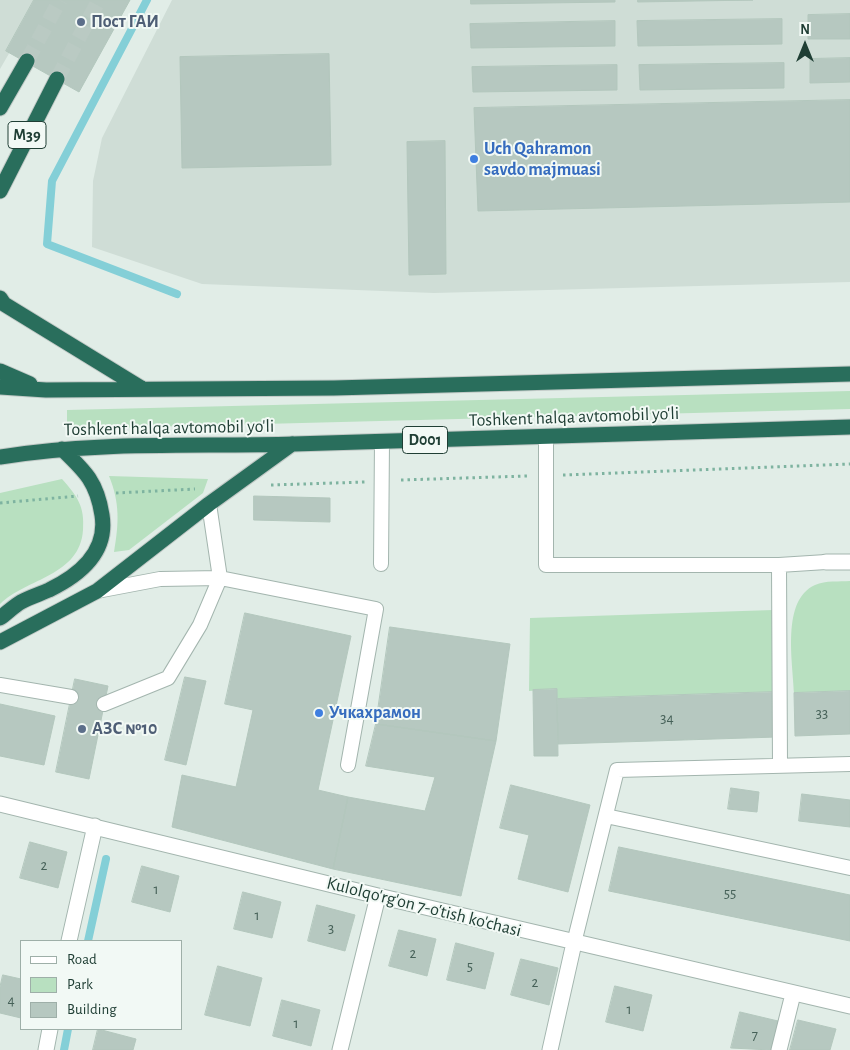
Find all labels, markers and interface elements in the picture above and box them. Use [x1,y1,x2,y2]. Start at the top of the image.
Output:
place label: Пост ГАИ [91,11,159,33]
marker: Пост ГАИ [75,16,87,28]
north arrow [780,20,830,70]
text: N [800,23,810,37]
road number: M39 [8,122,46,148]
place label: Uch Qahramon savdo majmuasi [484,138,601,180]
marker: Uch Qahramon savdo majmuasi [468,153,480,165]
street label: Toshkent halqa avtomobil yo'li [468,403,680,431]
street label: Toshkent halqa avtomobil yo'li [64,415,274,441]
road number: D001 [402,426,448,454]
place label: Учкахрамон [329,702,421,724]
house number: 33 [816,704,828,722]
marker: Учкахрамон [313,707,325,719]
house number: 34 [660,709,674,727]
place label: АЗС №10 [92,718,157,740]
marker: АЗС №10 [76,723,88,735]
house number: 2 [41,856,47,874]
street label: Kulolqo'rg'on 7-o'tish ko'chasi [324,872,524,942]
house number: 1 [153,880,159,898]
house number: 55 [724,884,736,902]
house number: 1 [254,906,260,924]
house number: 3 [328,919,334,937]
legend [20,940,182,1030]
house number: 2 [410,944,416,962]
text: Road [67,952,97,967]
house number: 5 [467,957,473,975]
house number: 2 [532,973,538,991]
text: Park [67,977,93,992]
house number: 4 [7,991,15,1009]
house number: 1 [626,1000,632,1018]
text: Building [67,1002,117,1017]
house number: 1 [293,1014,299,1032]
house number: 7 [752,1026,758,1044]

